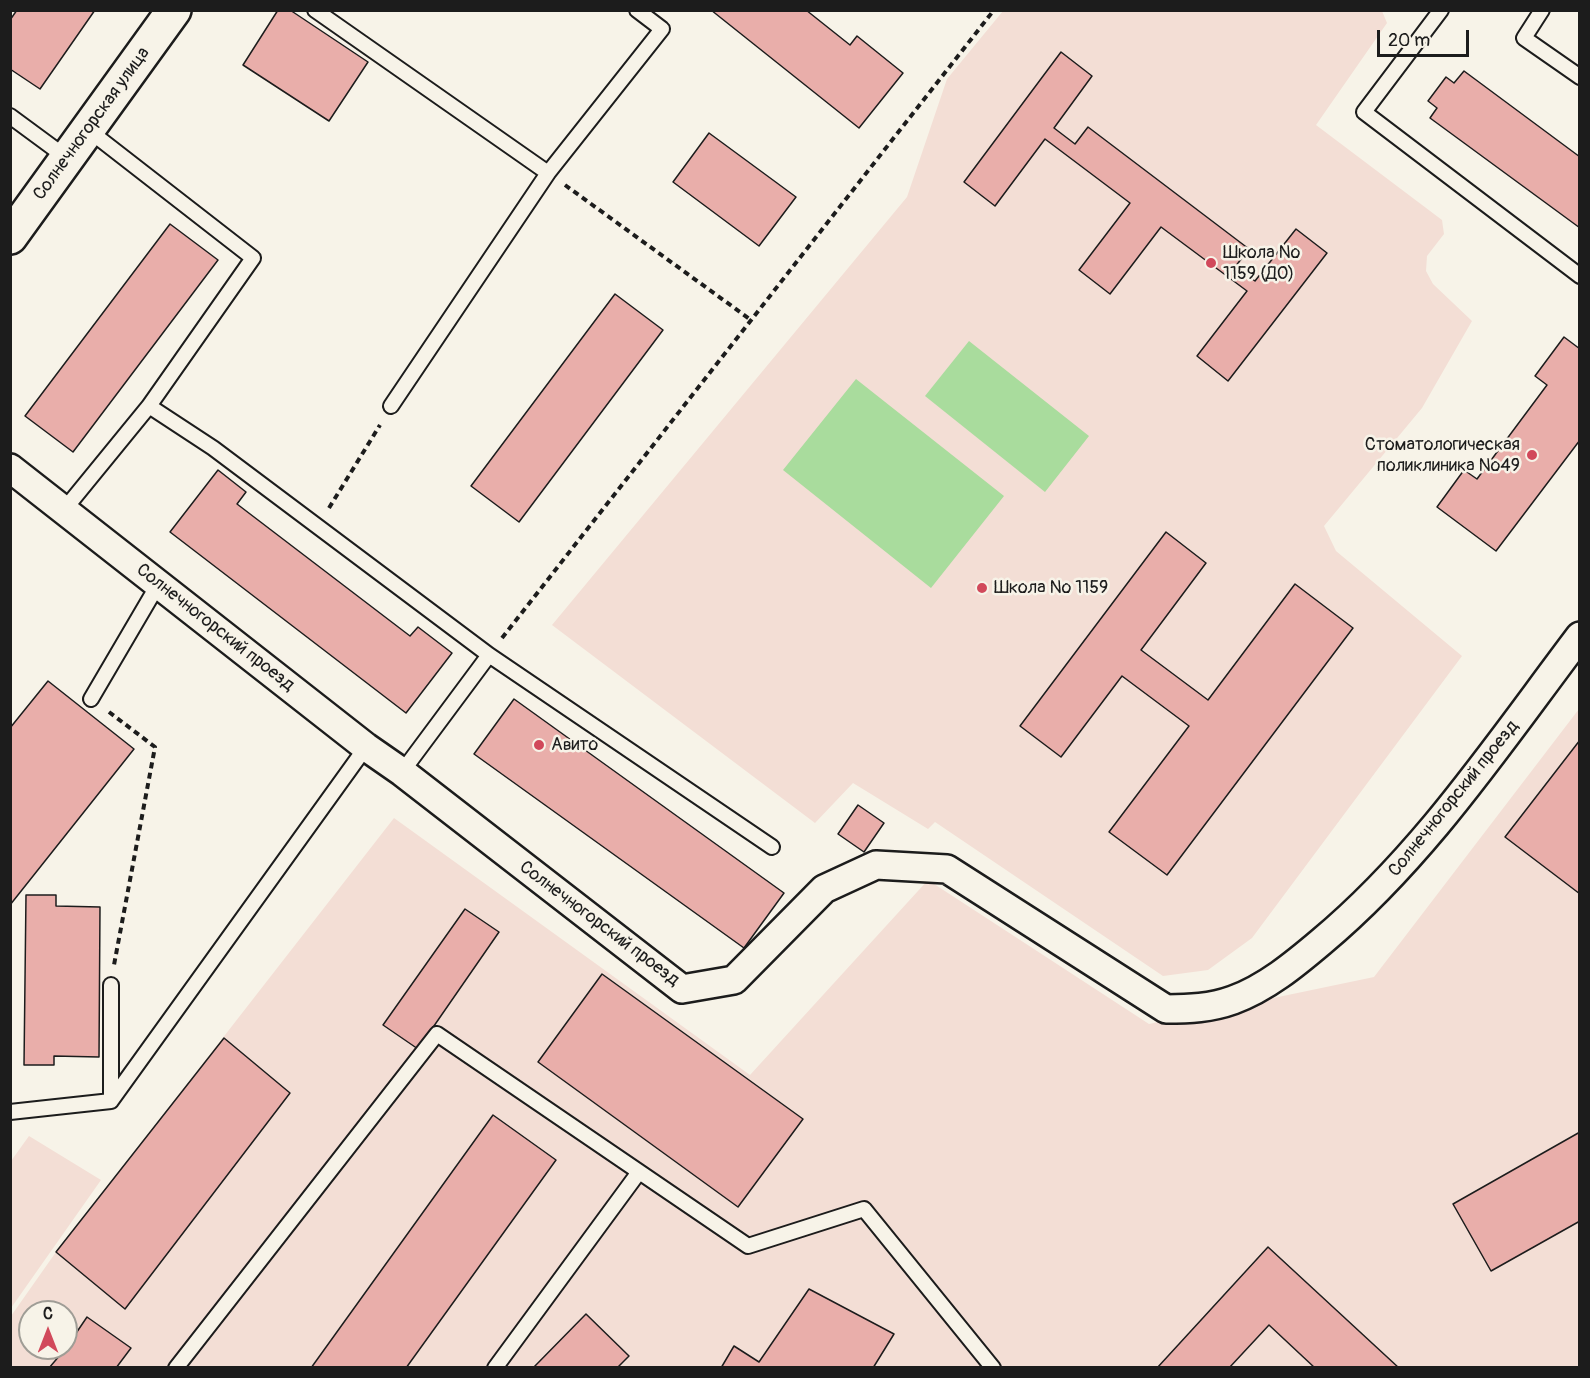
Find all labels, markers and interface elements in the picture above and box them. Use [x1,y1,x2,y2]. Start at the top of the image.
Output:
scale bar [1380,18,1472,56]
text: 20 m [1388,29,1430,52]
street label: Солнечногорская улица [29,43,155,205]
place label: Школа № 1159 (ДО) [1223,242,1300,284]
marker: Школа № 1159 (ДО) [1204,256,1218,270]
place label: Стоматологическая поликлиника №49 [1365,434,1520,476]
marker: Стоматологическая поликлиника №49 [1525,448,1539,462]
street label: Солнечногорский проезд [132,560,298,696]
place label: Школа № 1159 [994,577,1108,599]
marker: Школа № 1159 [975,581,989,595]
street label: Солнечногорский проезд [1384,717,1524,881]
place label: Авито [551,734,598,756]
marker: Авито [532,738,546,752]
street label: Солнечногорский проезд [515,857,683,991]
north arrow [18,1300,78,1360]
text: С [43,1304,53,1324]

